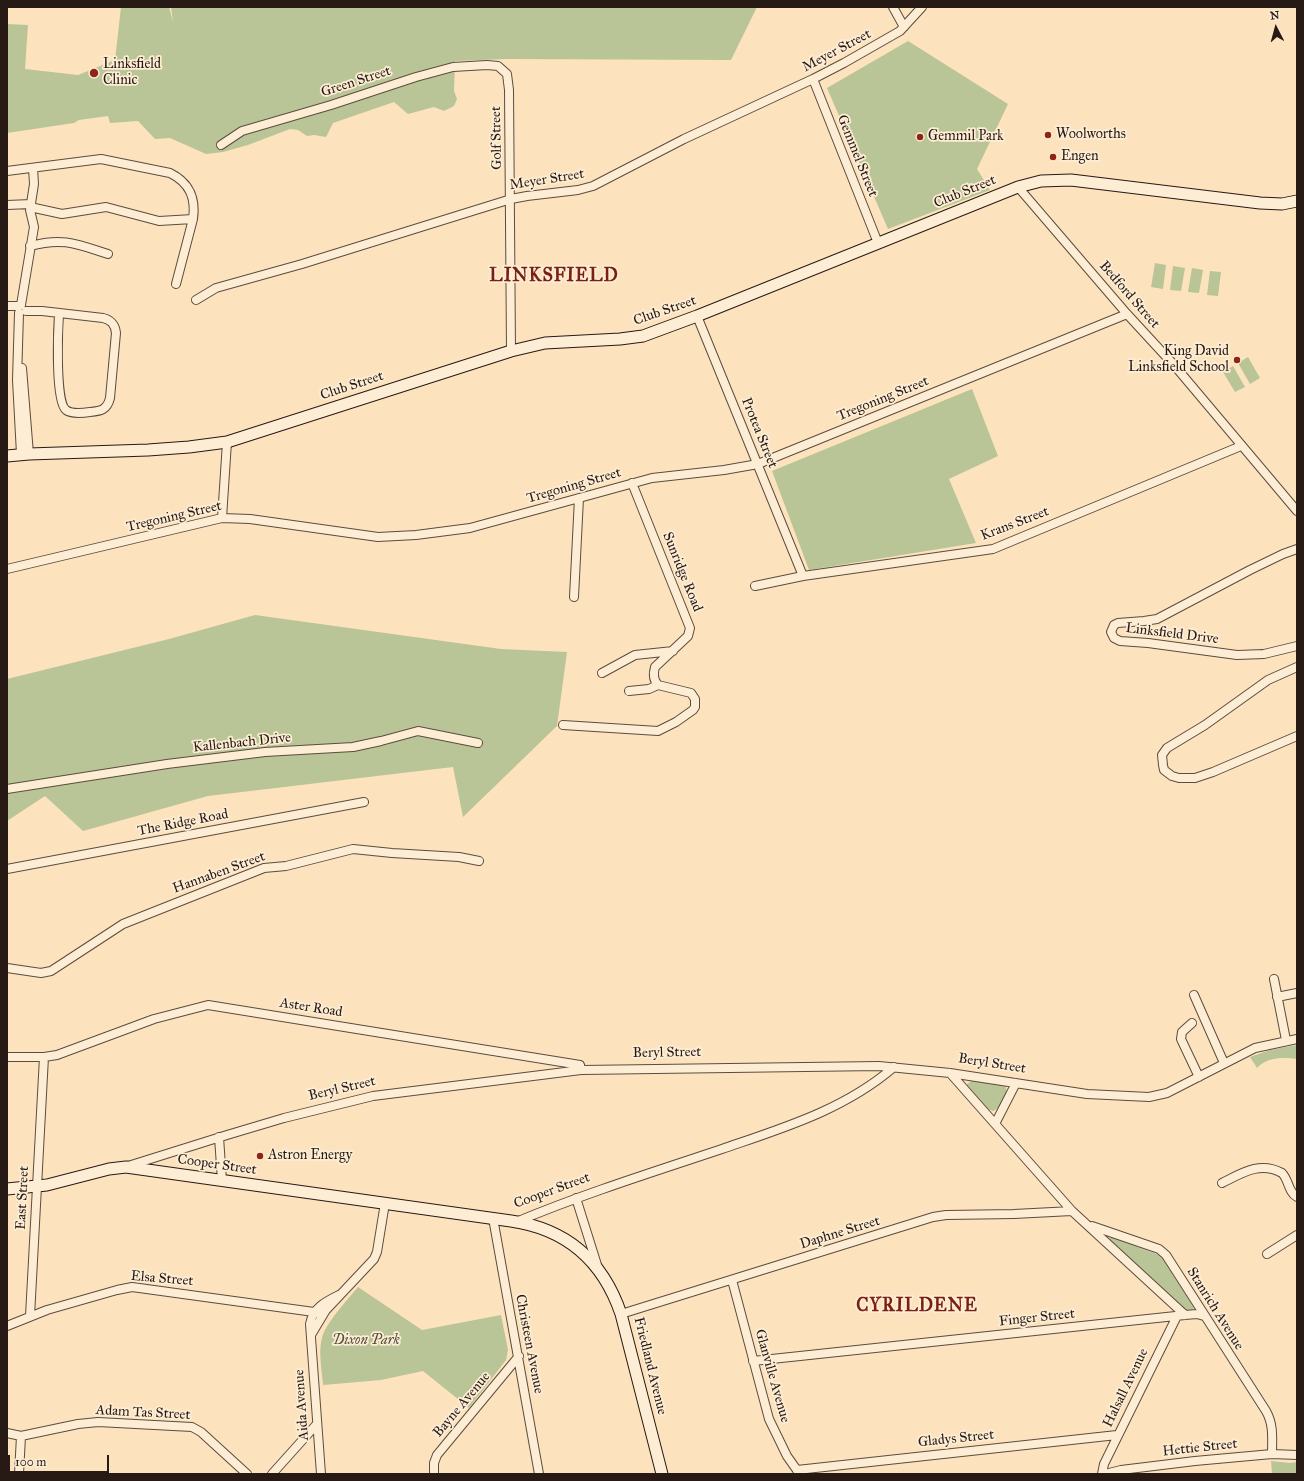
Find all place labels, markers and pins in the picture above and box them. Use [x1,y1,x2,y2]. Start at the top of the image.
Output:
place label: Linksfield Clinic [103,57,161,90]
marker: Linksfield Clinic [88,67,100,79]
place label: Woolworths [1056,127,1126,143]
place label: Gemmil Park [928,129,1004,145]
marker: Woolworths [1043,130,1053,140]
marker: Gemmil Park [915,132,925,142]
place label: Engen [1061,149,1099,165]
marker: Engen [1048,152,1058,162]
place label: King David Linksfield School [1128,344,1229,376]
marker: King David Linksfield School [1232,355,1242,365]
place label: Astron Energy [268,1148,352,1164]
marker: Astron Energy [255,1151,265,1161]

